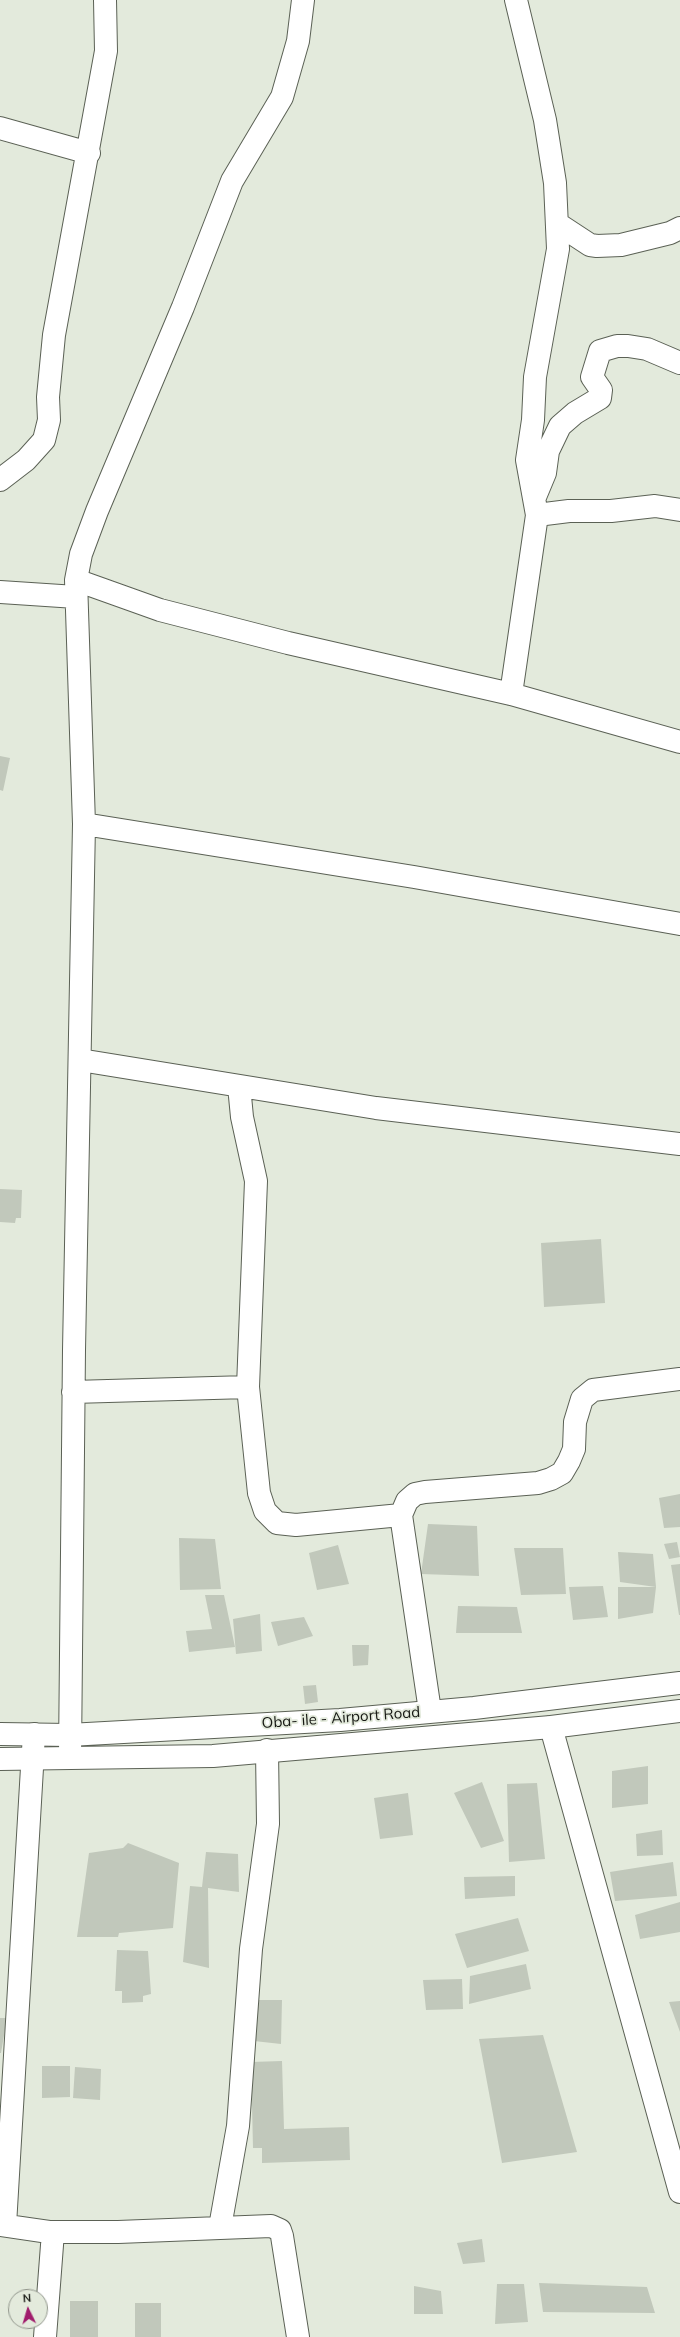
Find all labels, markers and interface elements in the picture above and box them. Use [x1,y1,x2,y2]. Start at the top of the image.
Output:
street label: Oba- ile - Airport Road [261,1703,421,1733]
north arrow [8,2289,48,2329]
text: N [22,2291,32,2305]

